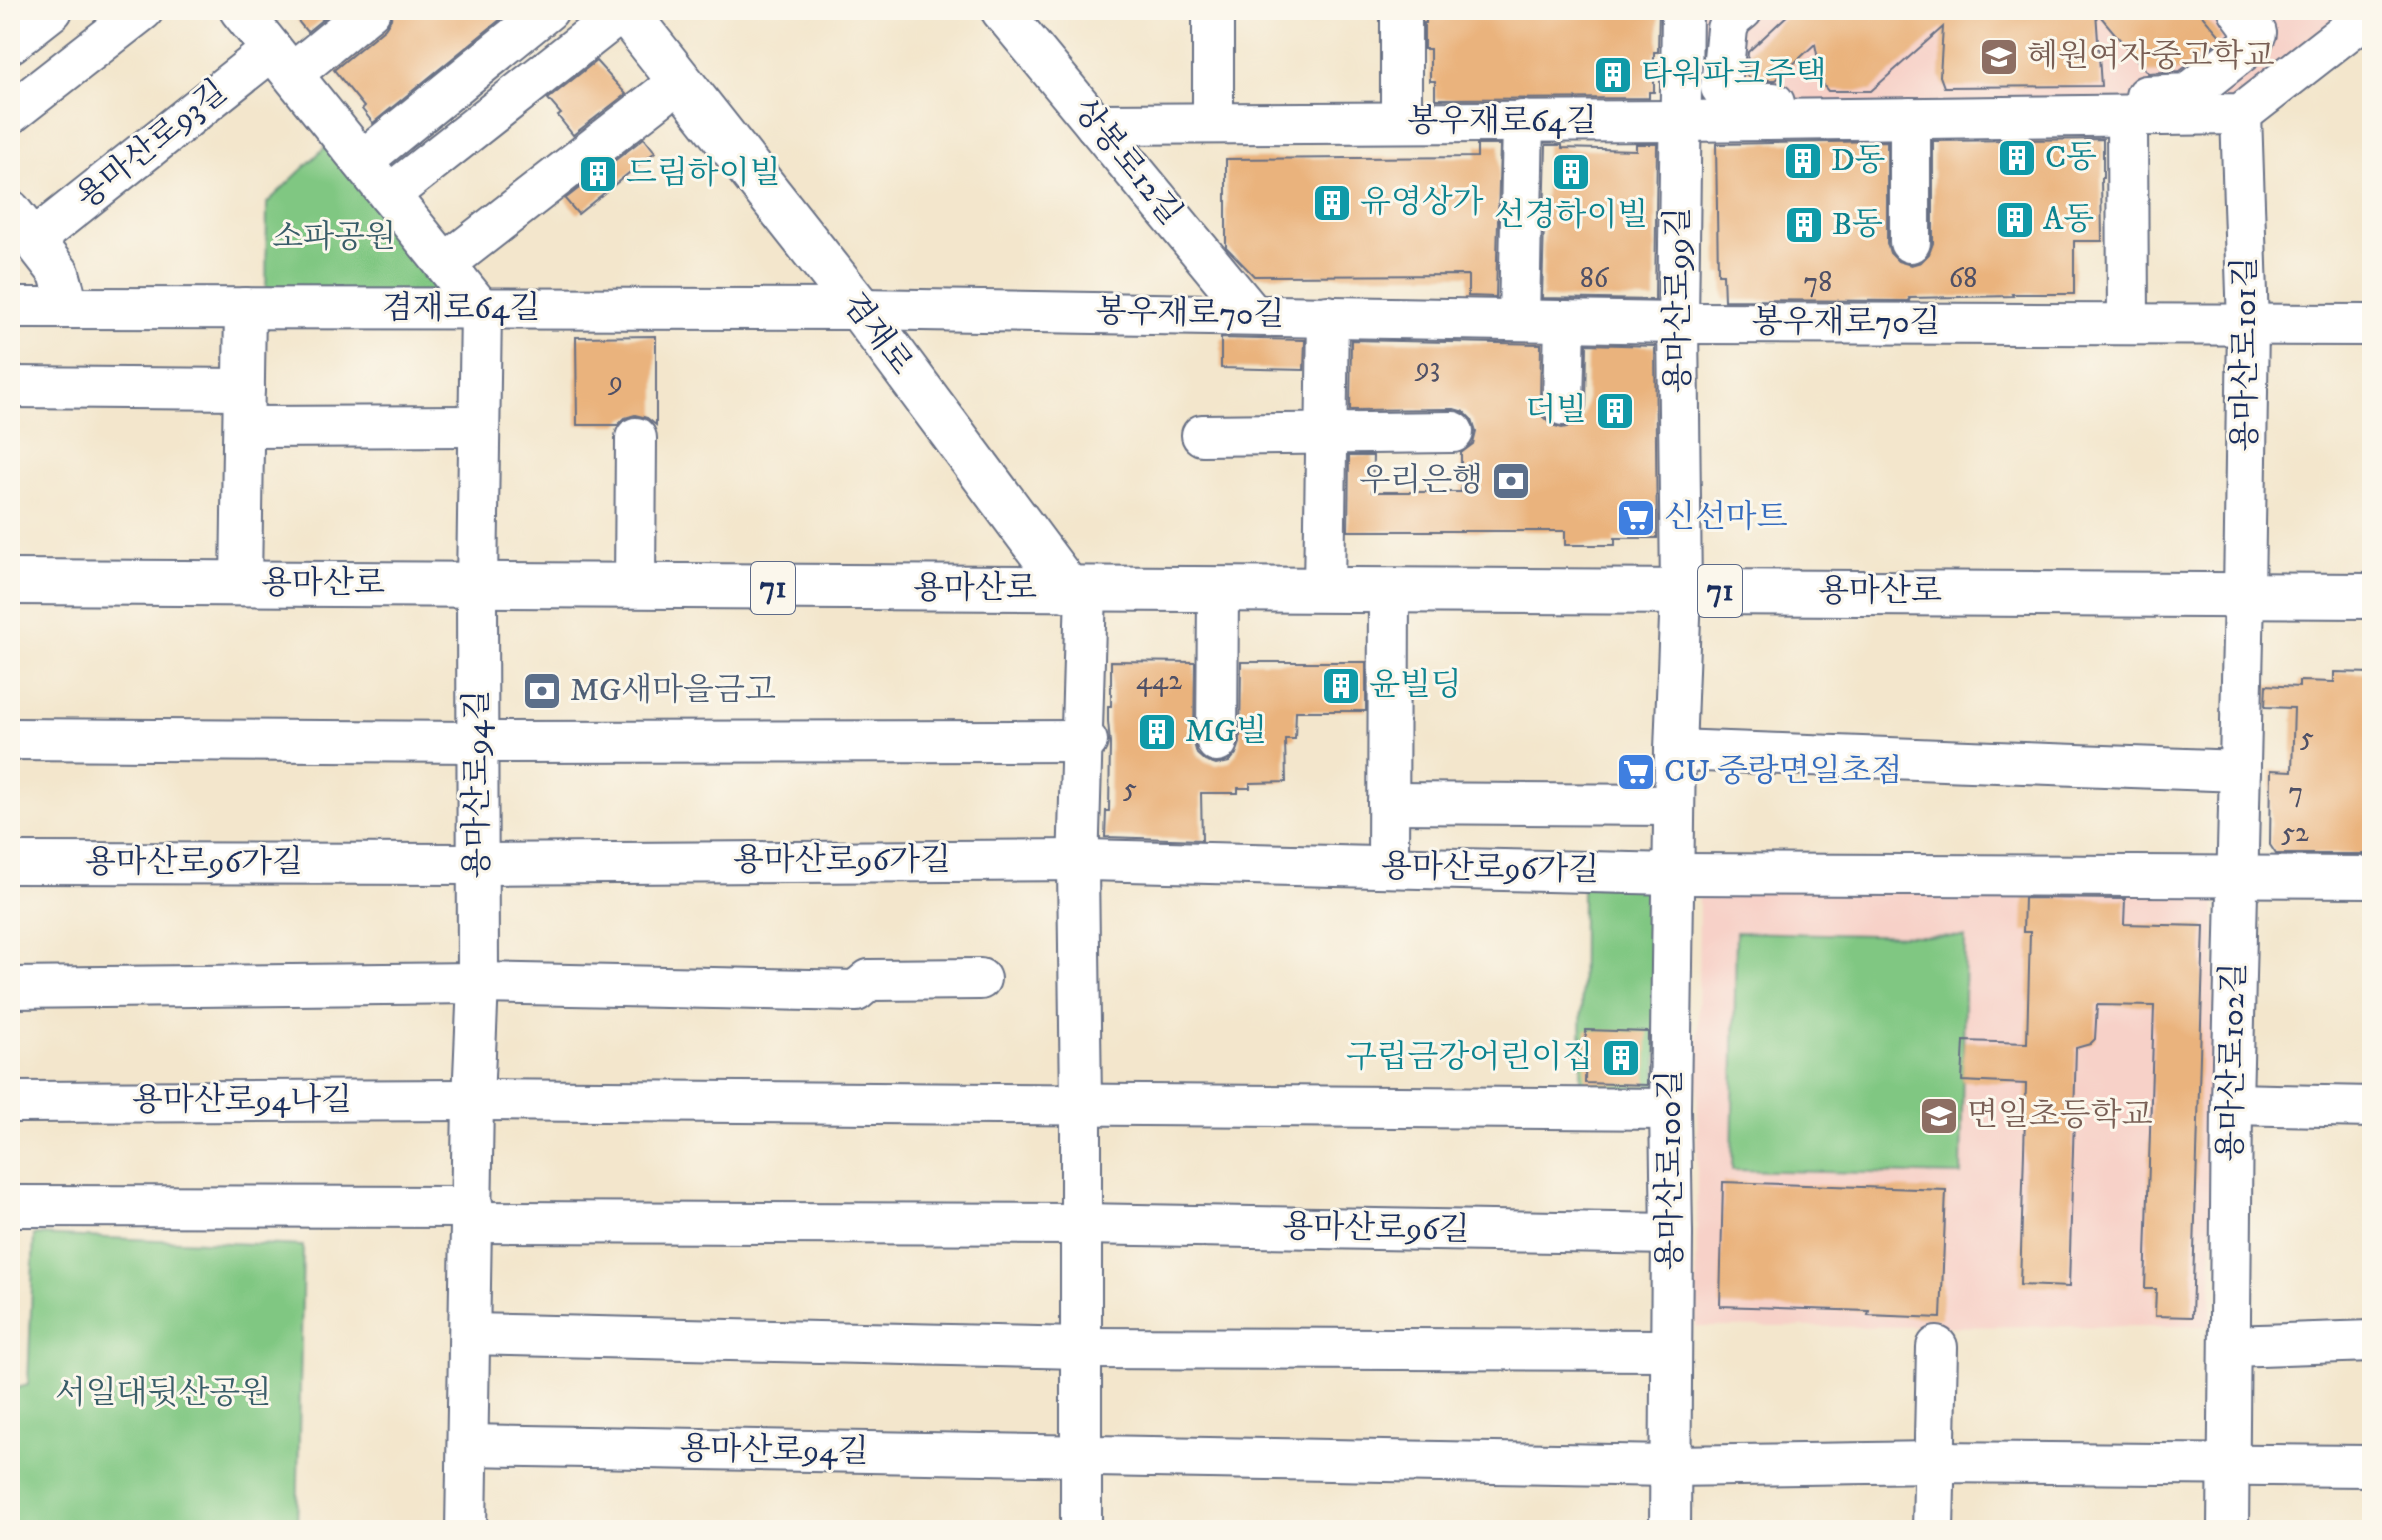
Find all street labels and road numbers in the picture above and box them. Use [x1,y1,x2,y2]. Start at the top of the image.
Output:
street label: 용마산로93길 [69,72,235,218]
street label: 상봉로12길 [1064,91,1190,233]
street label: 봉우재로64길 [1407,102,1597,142]
street label: 용마산로99길 [1659,207,1699,393]
street label: 용마산로101길 [2226,256,2266,452]
street label: 겸재로 [833,285,921,383]
street label: 겸재로64길 [382,289,540,329]
street label: 봉우재로70길 [1095,292,1285,336]
street label: 봉우재로70길 [1752,303,1940,343]
road number: 71 [751,562,795,614]
street label: 용마산로 [261,564,385,604]
road number: 71 [1698,565,1742,617]
street label: 용마산로 [913,569,1037,609]
street label: 용마산로 [1818,572,1942,612]
street label: 용마산로94길 [458,690,498,878]
street label: 용마산로96가길 [733,841,951,881]
street label: 용마산로96가길 [85,843,303,883]
street label: 용마산로96가길 [1381,847,1599,891]
street label: 용마산로102길 [2211,962,2255,1162]
street label: 용마산로100길 [1651,1070,1691,1270]
street label: 용마산로94나길 [132,1081,352,1121]
street label: 용마산로96길 [1282,1207,1470,1251]
street label: 용마산로94길 [679,1429,869,1473]

